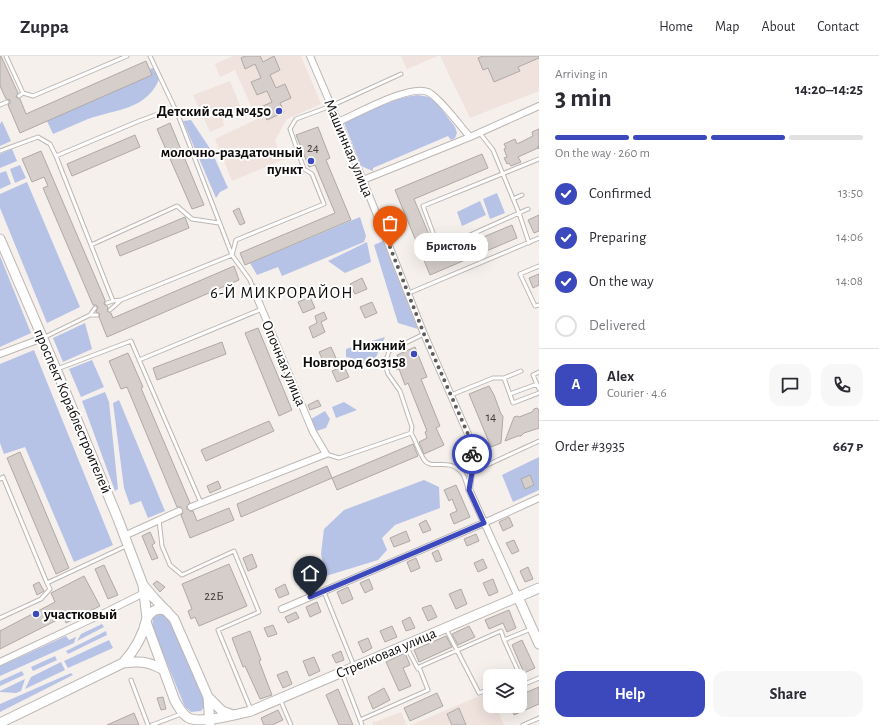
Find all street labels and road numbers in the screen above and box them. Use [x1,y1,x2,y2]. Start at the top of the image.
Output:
street label: Машинная улица [321,97,376,200]
street label: Опочная улица [259,318,308,409]
street label: проспект Кораблестроителей [31,327,114,496]
street label: Стрелковая улица [334,626,439,681]

